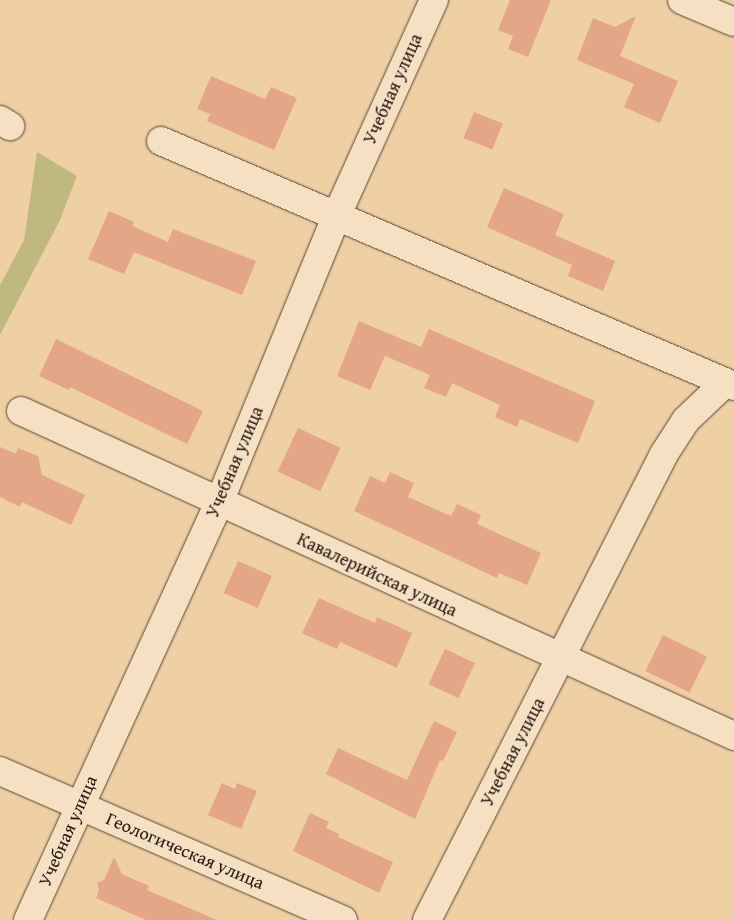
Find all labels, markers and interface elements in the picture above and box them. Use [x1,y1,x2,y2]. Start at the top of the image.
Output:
street label: Учебная улица [359,30,427,148]
street label: Учебная улица [202,403,268,521]
street label: Кавалерийская улица [294,528,460,622]
street label: Учебная улица [476,694,550,810]
street label: Учебная улица [34,772,102,890]
street label: Геологическая улица [103,808,267,894]

